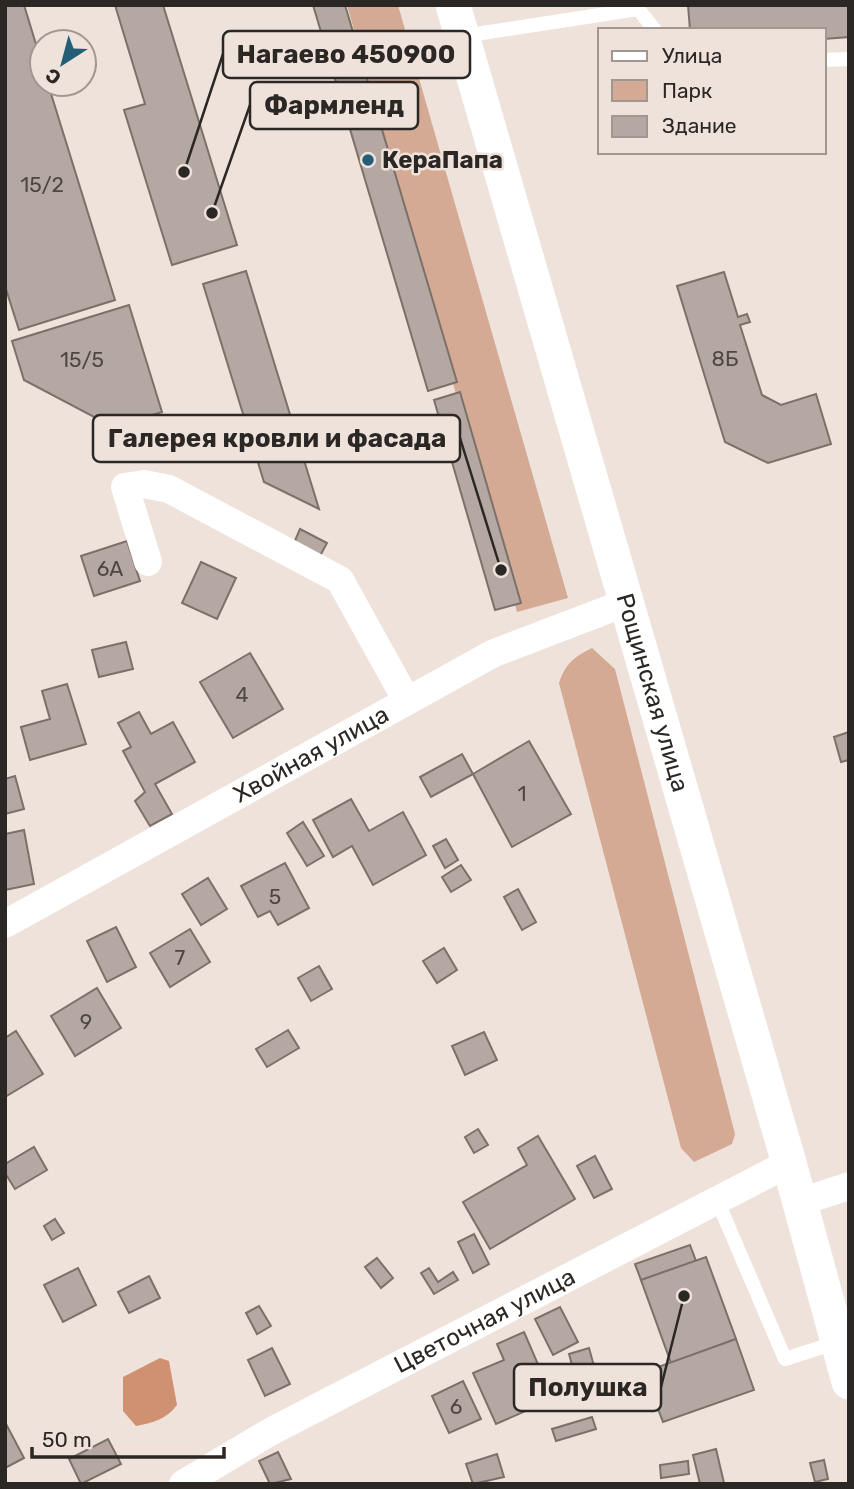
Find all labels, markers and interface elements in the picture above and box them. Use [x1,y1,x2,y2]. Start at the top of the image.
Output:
north arrow [28,28,98,98]
legend [598,28,826,154]
callout: Нагаево 450900 [223,31,470,78]
text: Нагаево 450900 [237,39,455,70]
text: Улица [662,43,722,68]
text: С [41,63,65,90]
text: Парк [662,78,712,103]
callout: Фармленд [250,82,418,129]
text: Фармленд [264,90,404,121]
text: Здание [662,113,737,138]
place label: КераПапа [382,146,503,174]
marker: КераПапа [360,152,376,168]
house number: 15/2 [20,172,64,197]
house number: 8Б [712,346,738,371]
house number: 15/5 [60,347,104,372]
callout: Галерея кровли и фасада [93,415,460,462]
text: Галерея кровли и фасада [108,423,446,454]
house number: 6А [97,556,123,581]
street label: Рощинская улица [610,590,695,795]
house number: 4 [235,682,249,707]
street label: Хвойная улица [229,700,394,809]
house number: 1 [518,781,527,806]
house number: 5 [269,884,281,909]
house number: 7 [175,945,186,970]
house number: 9 [80,1009,92,1034]
street label: Цветочная улица [389,1262,580,1379]
callout: Полушка [514,1364,661,1411]
text: Полушка [528,1372,648,1403]
house number: 6 [450,1394,462,1419]
scale bar [32,1416,224,1460]
text: 50 m [42,1427,92,1452]

